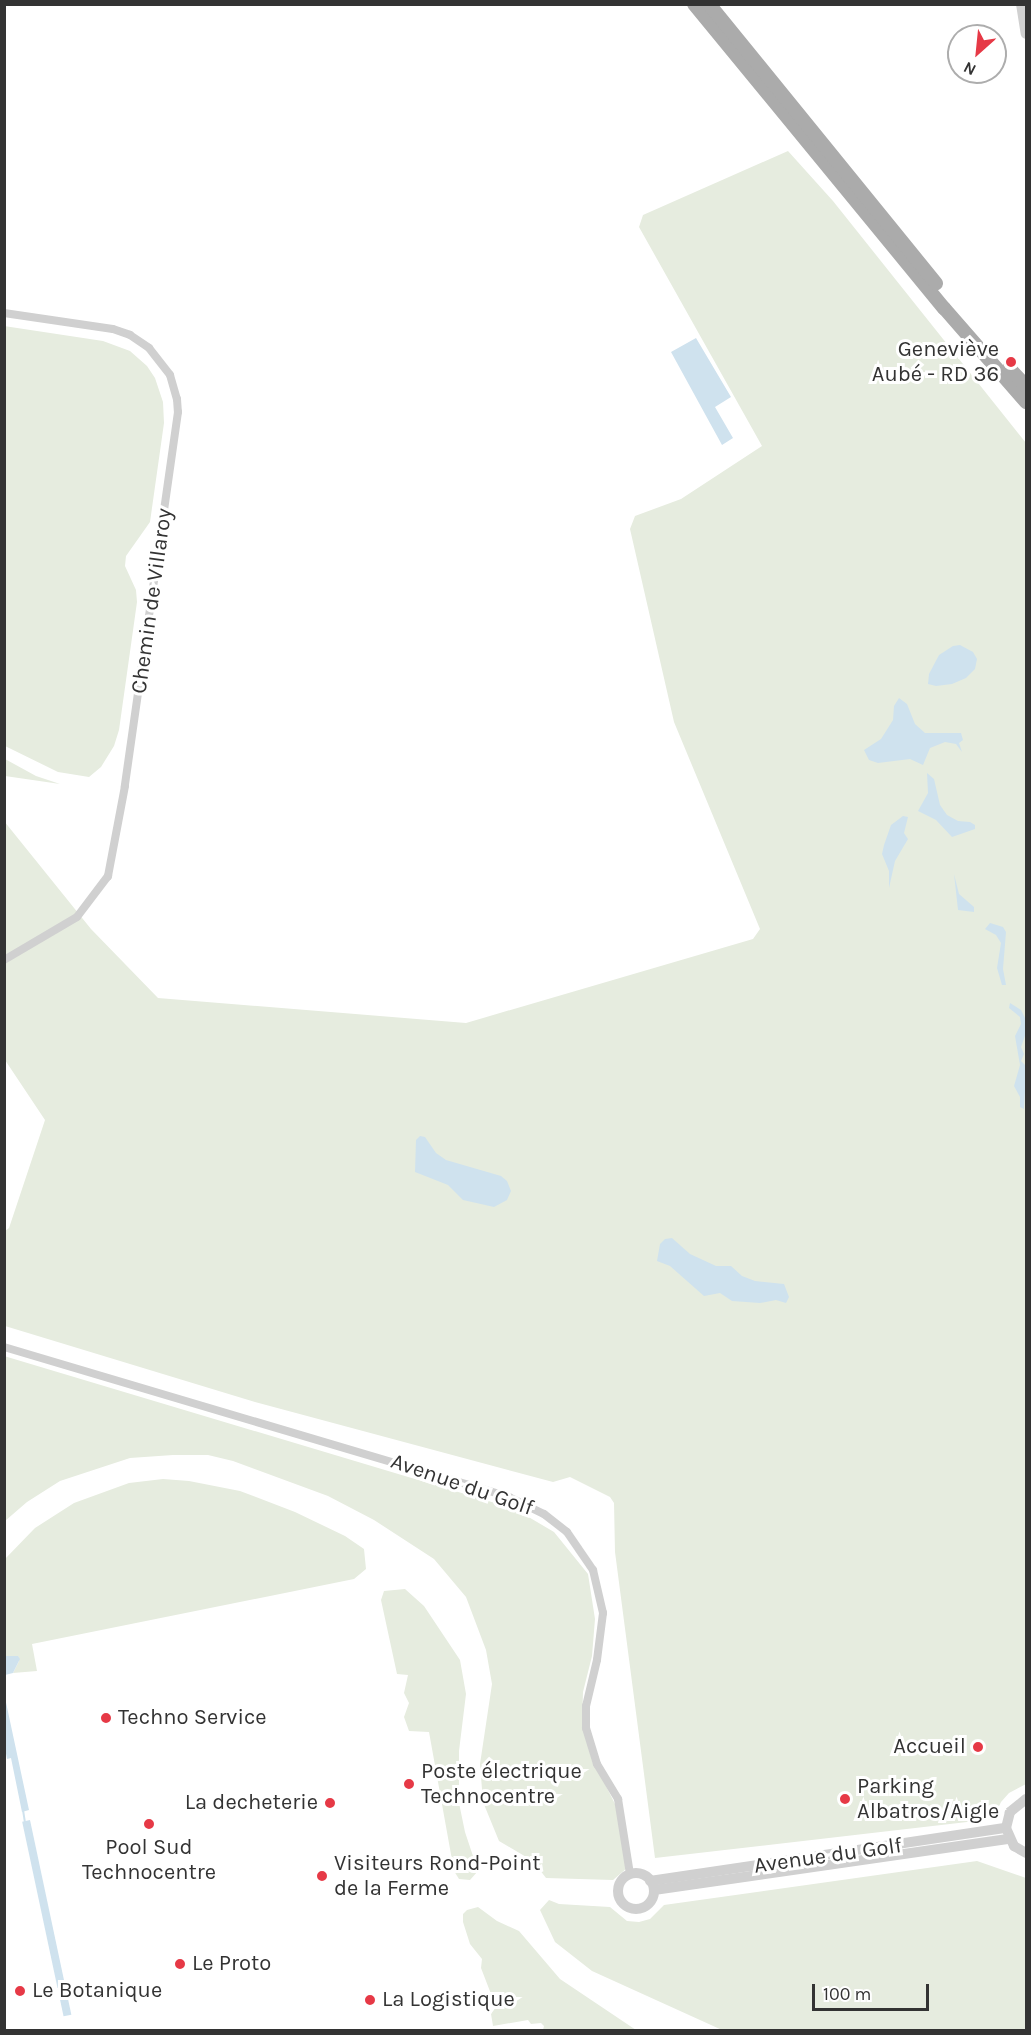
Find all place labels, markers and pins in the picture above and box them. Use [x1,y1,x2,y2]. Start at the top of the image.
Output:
place label: Geneviève Aubé - RD 36 [872,336,999,388]
marker: Geneviève Aubé - RD 36 [1004,355,1018,369]
place label: Techno Service [118,1705,267,1731]
marker: Techno Service [99,1711,113,1725]
place label: Accueil [893,1734,966,1760]
marker: Accueil [971,1740,985,1754]
place label: Poste électrique Technocentre [421,1758,582,1810]
place label: Parking Albatros/Aigle [857,1773,999,1825]
marker: Poste électrique Technocentre [402,1777,416,1791]
place label: La decheterie [185,1790,318,1816]
marker: Parking Albatros/Aigle [838,1792,852,1806]
marker: La decheterie [323,1796,337,1810]
marker: Pool Sud Technocentre [142,1817,156,1831]
place label: Pool Sud Technocentre [82,1834,216,1886]
place label: Visiteurs Rond-Point de la Ferme [334,1850,540,1902]
marker: Visiteurs Rond-Point de la Ferme [315,1869,329,1883]
place label: Le Proto [192,1951,271,1977]
marker: Le Proto [173,1957,187,1971]
place label: Le Botanique [32,1978,162,2004]
marker: Le Botanique [13,1984,27,1998]
place label: La Logistique [382,1987,515,2013]
marker: La Logistique [363,1993,377,2007]

